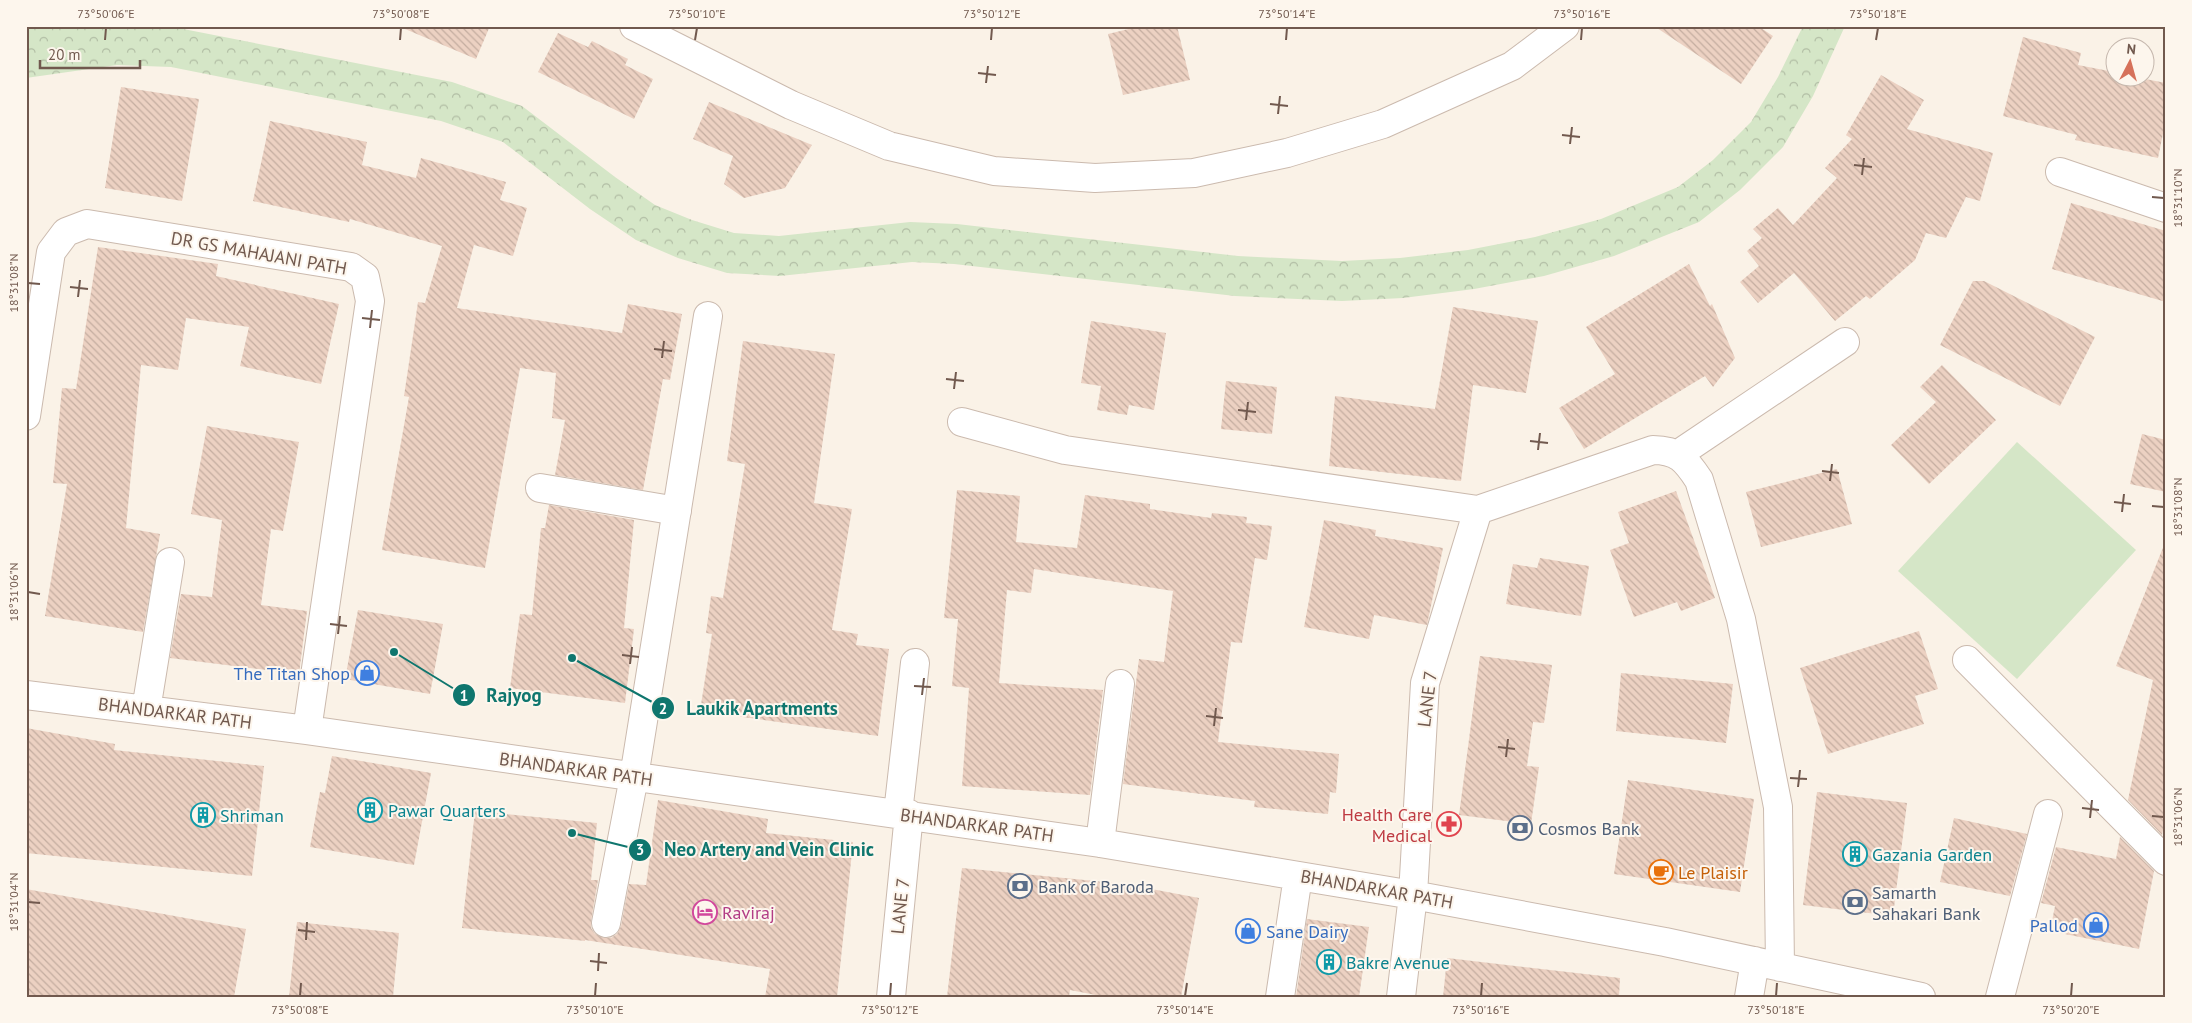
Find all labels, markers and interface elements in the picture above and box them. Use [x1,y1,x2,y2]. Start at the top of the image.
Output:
text: 73°50'06"E [77,6,135,21]
text: 73°50'08"E [372,6,430,21]
text: 73°50'10"E [668,6,726,21]
text: 73°50'12"E [963,6,1021,21]
text: 73°50'14"E [1258,6,1316,21]
text: 73°50'16"E [1553,6,1611,21]
text: 73°50'18"E [1849,6,1907,21]
scale bar [40,38,140,70]
north arrow [2104,38,2154,88]
text: N [2126,40,2137,59]
text: 20 m [48,45,81,64]
text: 18°31'10"N [2170,168,2185,228]
street label: DR GS MAHAJANI PATH [169,226,349,280]
text: 18°31'08"N [6,253,21,313]
text: 18°31'08"N [2170,477,2185,537]
text: 18°31'06"N [6,562,21,622]
shop icon: The Titan Shop [354,660,380,686]
place label: The Titan Shop [233,662,350,685]
street label: LANE 7 [1412,670,1442,728]
callout: Rajyog [452,678,552,712]
text: Rajyog [486,683,542,707]
text: 1 [460,686,468,705]
callout: Laukik Apartments [651,691,849,725]
street label: BHANDARKAR PATH [97,692,253,734]
text: Laukik Apartments [686,696,838,720]
text: 2 [659,699,667,718]
street label: BHANDARKAR PATH [498,747,654,791]
text: 18°31'06"N [2170,787,2185,847]
building icon: Pawar Quarters [357,797,383,823]
place label: Pawar Quarters [388,799,506,822]
building icon: Shriman [190,802,216,828]
street label: BHANDARKAR PATH [899,803,1055,847]
place label: Health Care Medical [1342,803,1433,847]
place label: Shriman [220,804,284,827]
pharmacy icon: Health Care Medical [1436,811,1462,837]
bank icon: Cosmos Bank [1507,815,1533,841]
place label: Cosmos Bank [1538,817,1640,840]
callout: Neo Artery and Vein Clinic [628,833,885,867]
text: Neo Artery and Vein Clinic [664,837,874,861]
text: 3 [636,840,644,859]
building icon: Gazania Garden [1842,841,1868,867]
place label: Gazania Garden [1872,843,1992,866]
cafe icon: Le Plaisir [1648,859,1674,885]
place label: Le Plaisir [1678,861,1748,884]
street label: BHANDARKAR PATH [1299,864,1455,914]
text: 18°31'04"N [6,872,21,932]
bank icon: Bank of Baroda [1007,873,1033,899]
place label: Bank of Baroda [1038,875,1154,898]
street label: LANE 7 [886,877,914,935]
place label: Samarth Sahakari Bank [1872,881,1981,925]
bank icon: Samarth Sahakari Bank [1842,889,1868,915]
hotel icon: Raviraj [692,899,718,925]
place label: Raviraj [722,901,775,924]
shop icon: Pallod [2083,912,2109,938]
place label: Pallod [2030,914,2078,937]
shop icon: Sane Dairy [1235,918,1261,944]
place label: Sane Dairy [1266,920,1349,943]
building icon: Bakre Avenue [1316,949,1342,975]
place label: Bakre Avenue [1346,951,1450,974]
text: 73°50'08"E [271,1002,329,1017]
text: 73°50'10"E [566,1002,624,1017]
text: 73°50'12"E [861,1002,919,1017]
text: 73°50'14"E [1156,1002,1214,1017]
text: 73°50'16"E [1452,1002,1510,1017]
text: 73°50'18"E [1747,1002,1805,1017]
text: 73°50'20"E [2042,1002,2100,1017]

